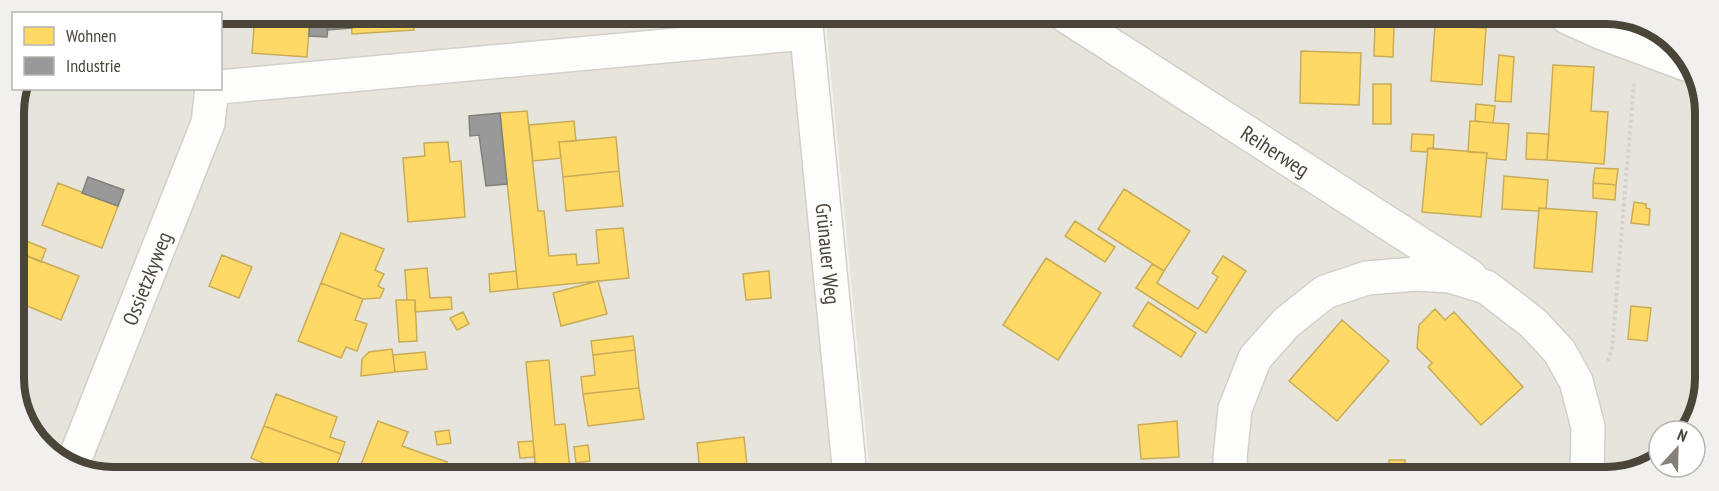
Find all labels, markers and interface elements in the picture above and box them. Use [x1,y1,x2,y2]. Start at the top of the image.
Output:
legend [12,12,222,90]
text: Wohnen [66,24,116,47]
text: Industrie [66,54,121,77]
street label: Reiherweg [1236,119,1315,183]
street label: Grünauer Weg [810,202,847,306]
street label: Ossietzkyweg [116,228,177,329]
north arrow [1647,419,1707,479]
text: N [1675,424,1690,446]

